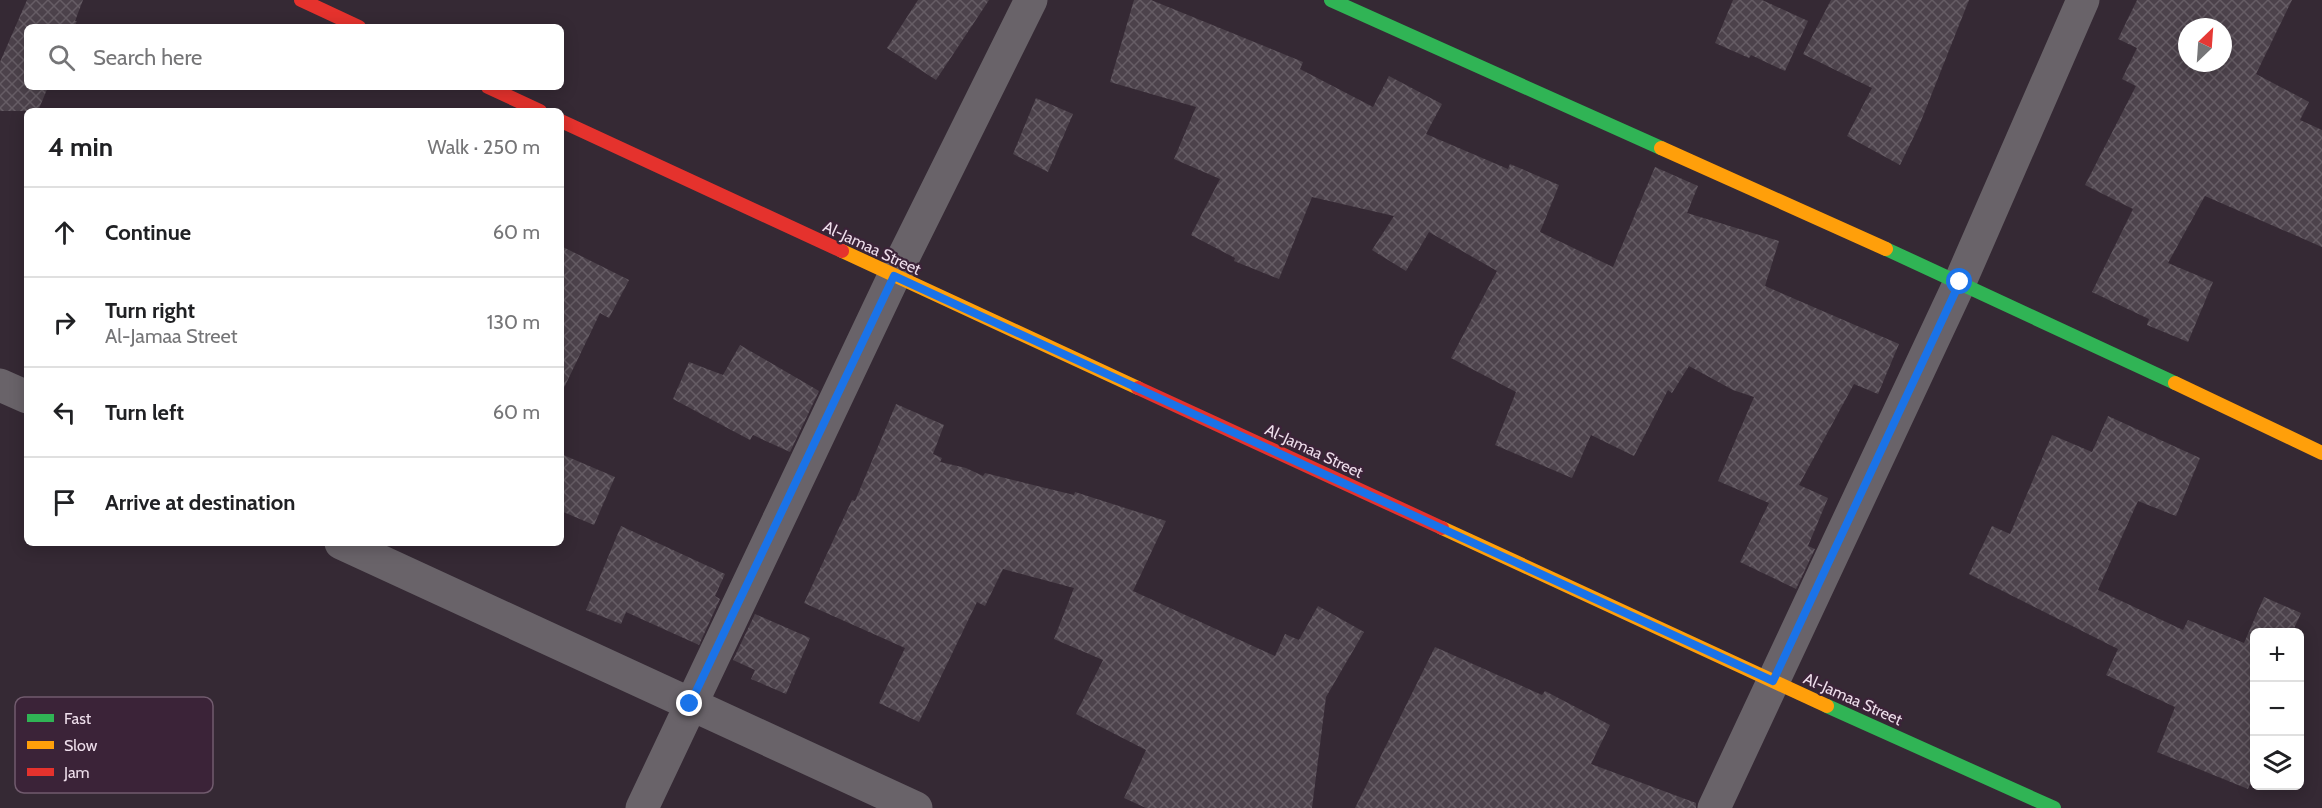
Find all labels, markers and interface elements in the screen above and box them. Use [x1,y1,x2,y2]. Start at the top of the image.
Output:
north arrow [2178,18,2232,72]
search box [24,24,564,90]
icon: search [45,41,78,74]
text: Search here [93,44,202,71]
text: 4 min [48,131,113,163]
text: Walk · 250 m [428,135,540,159]
icon: ahead [48,216,81,249]
street label: Al-Jamaa Street [820,217,925,279]
text: Continue [105,219,191,246]
text: 60 m [493,220,540,244]
route start [1946,268,1972,294]
text: Turn right [105,297,195,324]
icon: right [48,306,81,339]
text: 130 m [487,310,540,334]
text: Al-Jamaa Street [105,324,238,348]
icon: left [48,396,81,429]
text: Turn left [105,399,184,426]
text: 60 m [493,400,540,424]
street label: Al-Jamaa Street [1262,420,1367,482]
icon: arrive [48,486,81,519]
text: Arrive at destination [105,489,295,516]
map controls [2250,628,2304,790]
button: + [2250,628,2304,682]
street label: Al-Jamaa Street [1801,669,1906,729]
button: − [2250,682,2304,736]
route end [676,690,702,716]
legend [15,697,213,793]
text: Fast [64,709,92,728]
text: Slow [64,736,98,755]
button: layers [2250,736,2304,790]
text: Jam [63,763,90,782]

